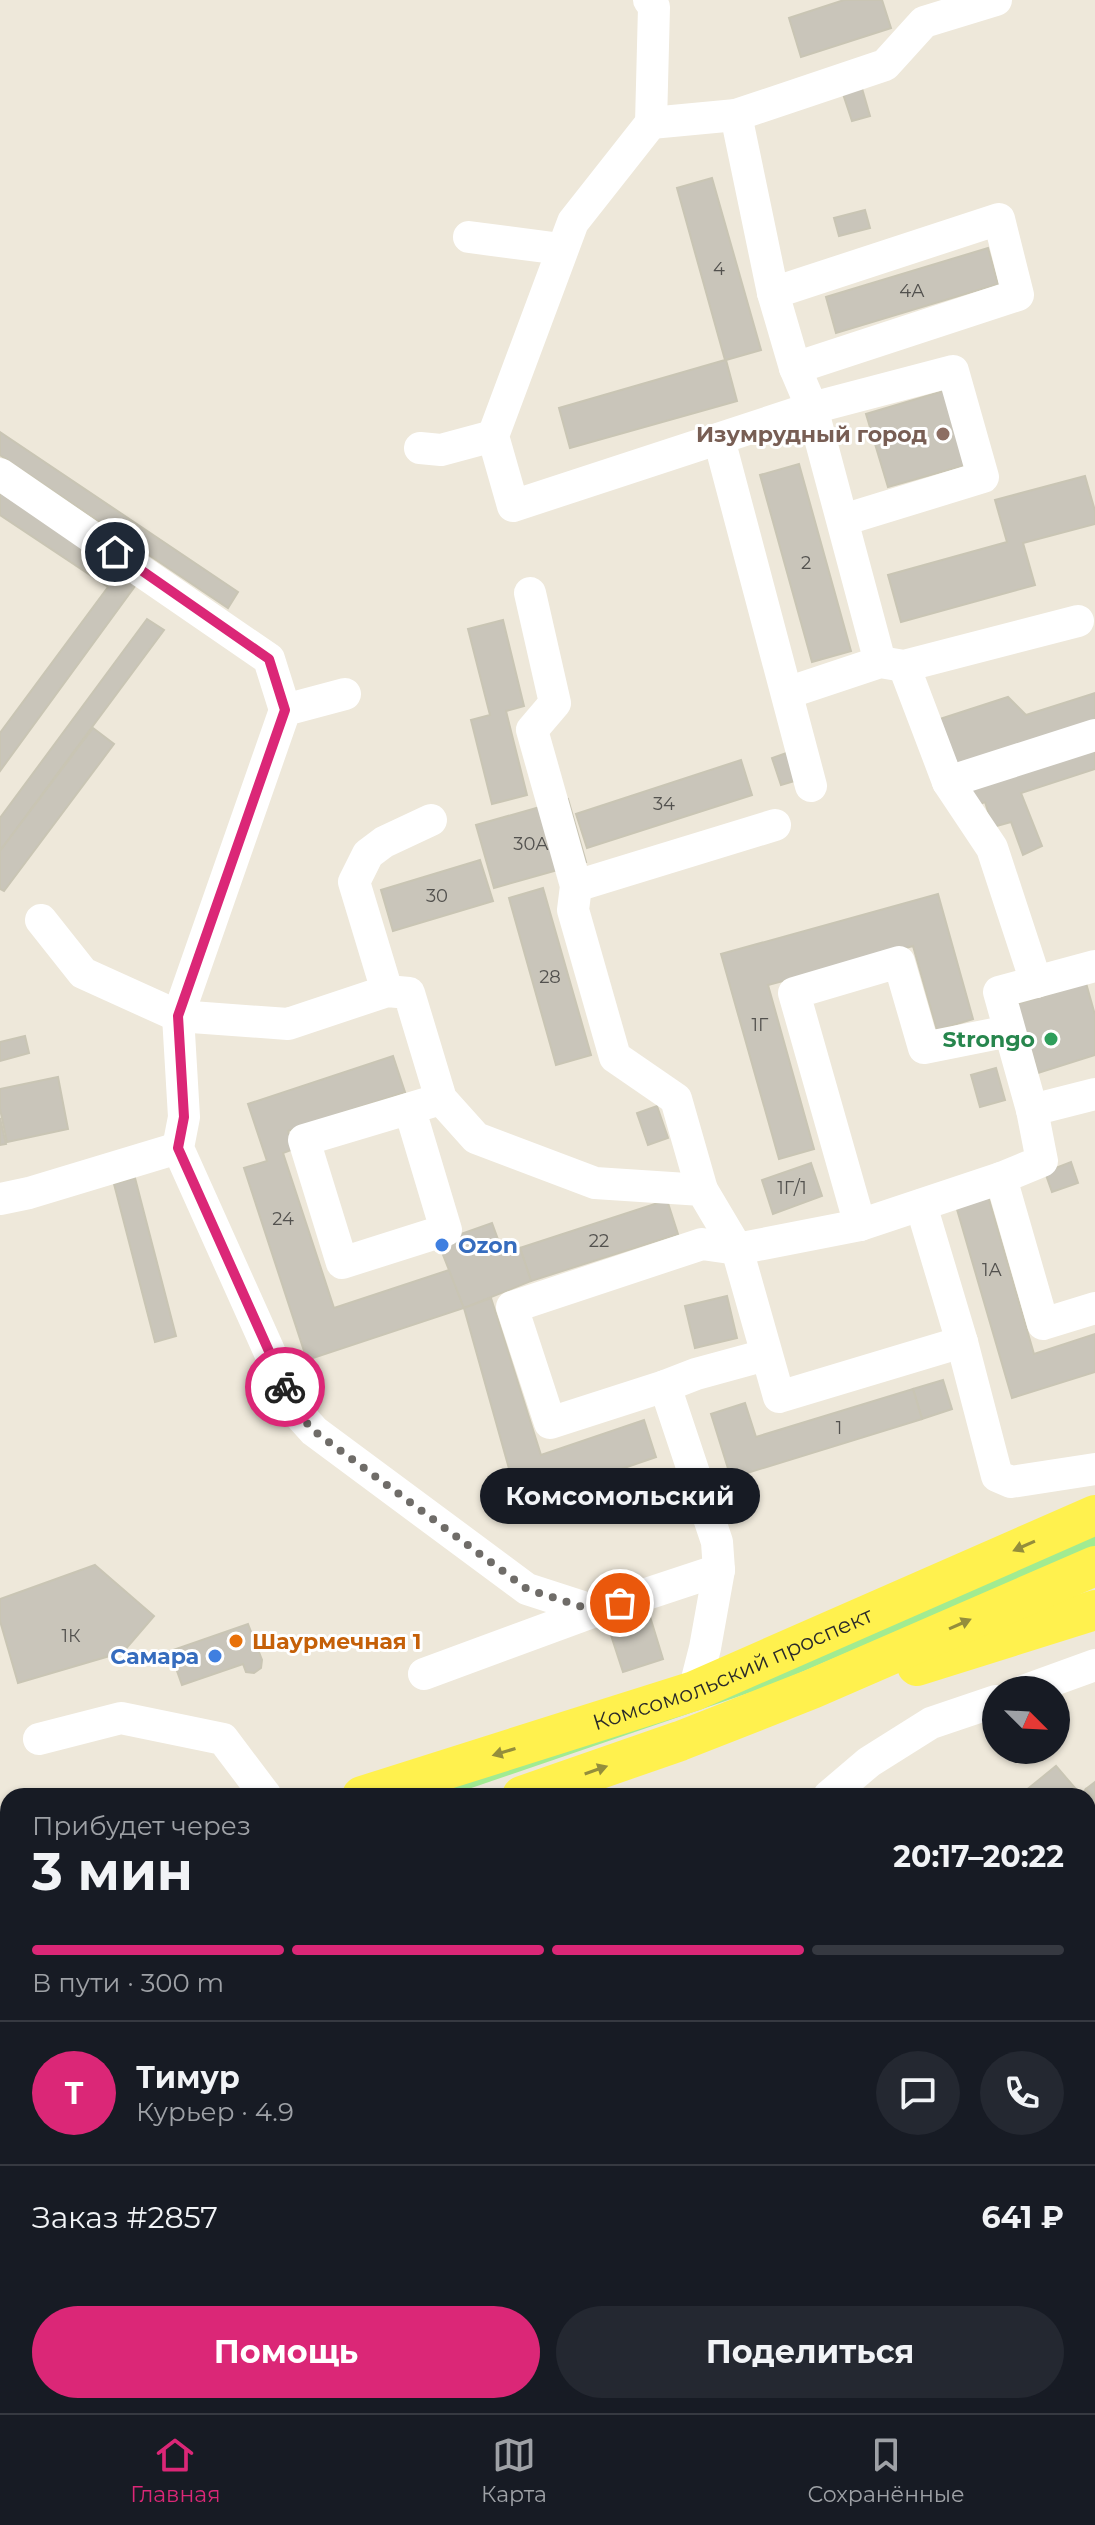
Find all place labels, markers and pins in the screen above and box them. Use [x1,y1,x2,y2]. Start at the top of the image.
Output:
place label: Изумрудный город [696,421,927,448]
marker: Изумрудный город [934,425,952,443]
pin [81,518,149,586]
place label: Strongo [943,1026,1035,1053]
marker: Strongo [1042,1030,1060,1048]
place label: Ozon [458,1232,518,1259]
marker: Ozon [433,1236,451,1254]
callout: Комсомольский [480,1467,760,1523]
pin [586,1569,654,1637]
place label: Шаурмечная 1 [252,1628,421,1655]
marker: Шаурмечная 1 [227,1632,245,1650]
place label: Самара [110,1643,199,1670]
marker: Самара [206,1647,224,1665]

